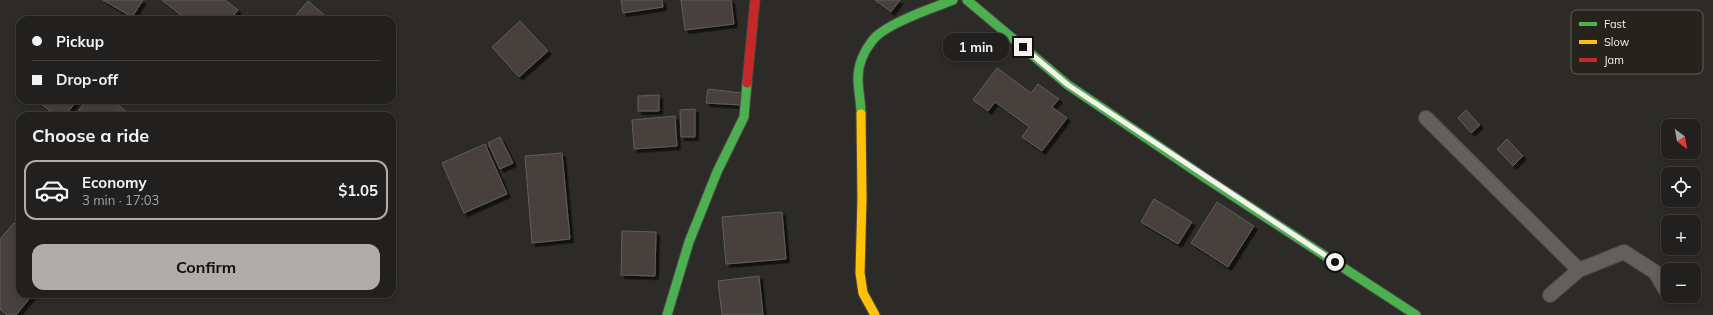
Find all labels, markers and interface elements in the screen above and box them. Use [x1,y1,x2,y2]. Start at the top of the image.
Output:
legend [1571,10,1703,74]
text: Fast [1604,17,1626,31]
text: Pickup [56,32,104,51]
callout: 1 min [943,33,1009,61]
text: Slow [1604,35,1630,49]
route end [1014,38,1032,56]
text: 1 min [959,39,993,55]
text: Jam [1604,53,1624,67]
text: Drop-off [56,70,118,89]
north arrow [1661,119,1701,159]
map controls [1661,119,1701,303]
text: Choose a ride [32,124,149,147]
button: locate [1661,167,1701,207]
icon: car [34,172,70,208]
text: Economy [82,173,147,192]
text: $1.05 [338,181,378,200]
text: 3 min · 17:03 [82,192,159,208]
button: + [1661,215,1701,255]
button: Confirm [32,244,380,290]
route start [1326,253,1344,271]
button: − [1661,263,1701,303]

